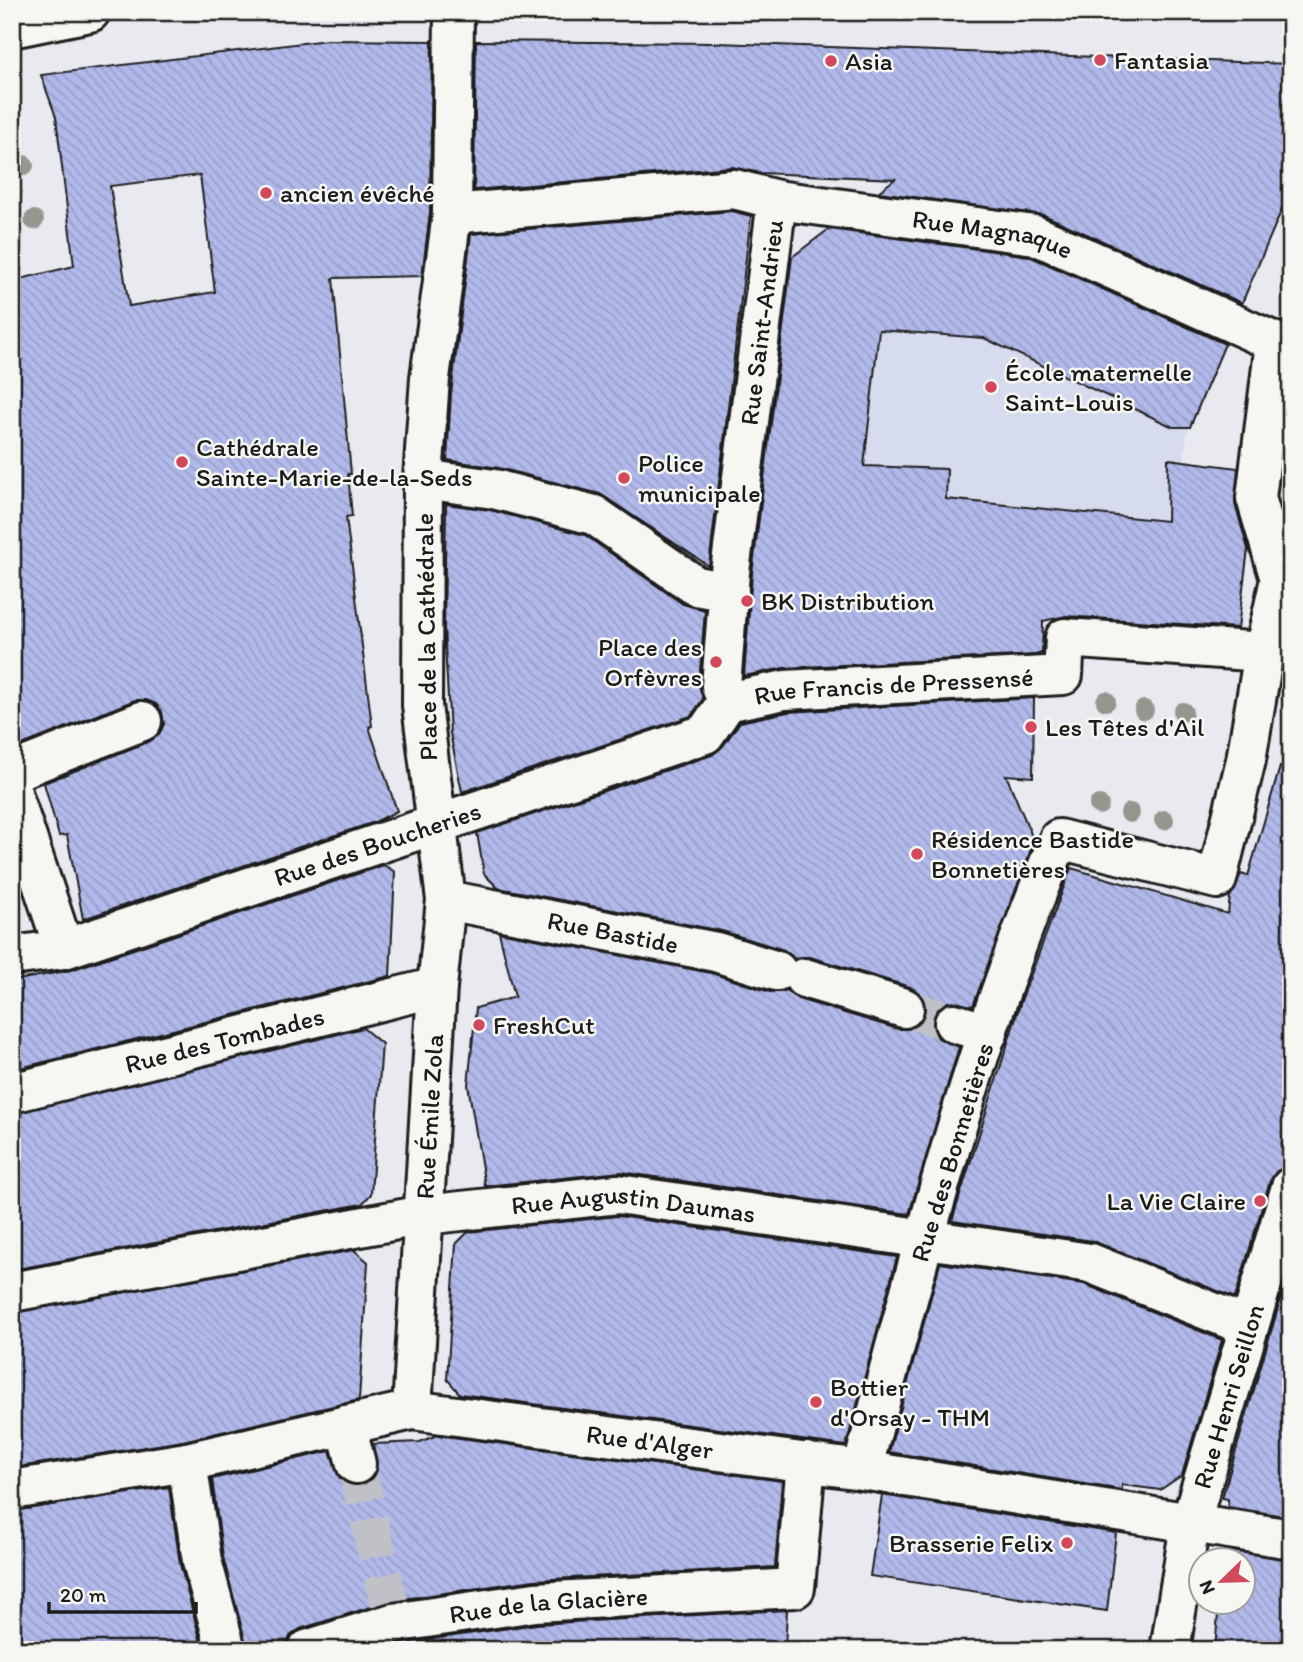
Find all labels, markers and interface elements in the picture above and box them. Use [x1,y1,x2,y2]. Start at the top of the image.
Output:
place label: Fantasia [1114,44,1210,76]
place label: Asia [845,45,893,77]
marker: Fantasia [1092,52,1108,68]
marker: Asia [823,53,839,69]
place label: ancien évêché [280,177,435,209]
marker: ancien évêché [258,185,274,201]
street label: Rue Magnaque [910,203,1078,266]
street label: Rue Saint-Andrieu [733,218,790,427]
place label: École maternelle Saint-Louis [1005,356,1192,418]
marker: École maternelle Saint-Louis [983,379,999,395]
place label: Cathédrale Sainte-Marie-de-la-Seds [196,431,473,493]
place label: Police municipale [638,447,761,509]
marker: Cathédrale Sainte-Marie-de-la-Seds [174,454,190,470]
marker: Police municipale [616,470,632,486]
street label: Place de la Cathédrale [408,513,444,761]
place label: BK Distribution [761,585,935,617]
marker: BK Distribution [739,593,755,609]
place label: Place des Orfèvres [598,631,702,693]
marker: Place des Orfèvres [708,654,724,670]
street label: Rue Francis de Pressensé [751,661,1034,712]
place label: Les Têtes d'Ail [1045,711,1204,743]
marker: Les Têtes d'Ail [1023,719,1039,735]
street label: Rue des Boucheries [270,794,485,893]
place label: Résidence Bastide Bonnetières [931,823,1134,885]
marker: Résidence Bastide Bonnetières [909,846,925,862]
street label: Rue Bastide [545,904,681,960]
street label: Rue des Tombades [121,1000,328,1080]
place label: FreshCut [493,1009,595,1041]
marker: FreshCut [471,1017,487,1033]
street label: Rue Émile Zola [408,1032,450,1200]
street label: Rue des Bonnetières [903,1039,1001,1265]
street label: Rue Augustin Daumas [509,1178,758,1230]
place label: La Vie Claire [1107,1185,1246,1217]
marker: La Vie Claire [1252,1193,1268,1209]
street label: Rue Henri Seillon [1186,1300,1271,1492]
place label: Bottier d'Orsay - THM [830,1371,990,1433]
marker: Bottier d'Orsay - THM [808,1394,824,1410]
street label: Rue d'Alger [584,1417,716,1466]
place label: Brasserie Felix [889,1527,1053,1559]
marker: Brasserie Felix [1059,1535,1075,1551]
north arrow [1188,1546,1258,1616]
scale bar [49,1571,196,1615]
text: N [1194,1577,1220,1598]
street label: Rue de la Glacière [447,1580,649,1630]
text: 20 m [60,1582,107,1607]

